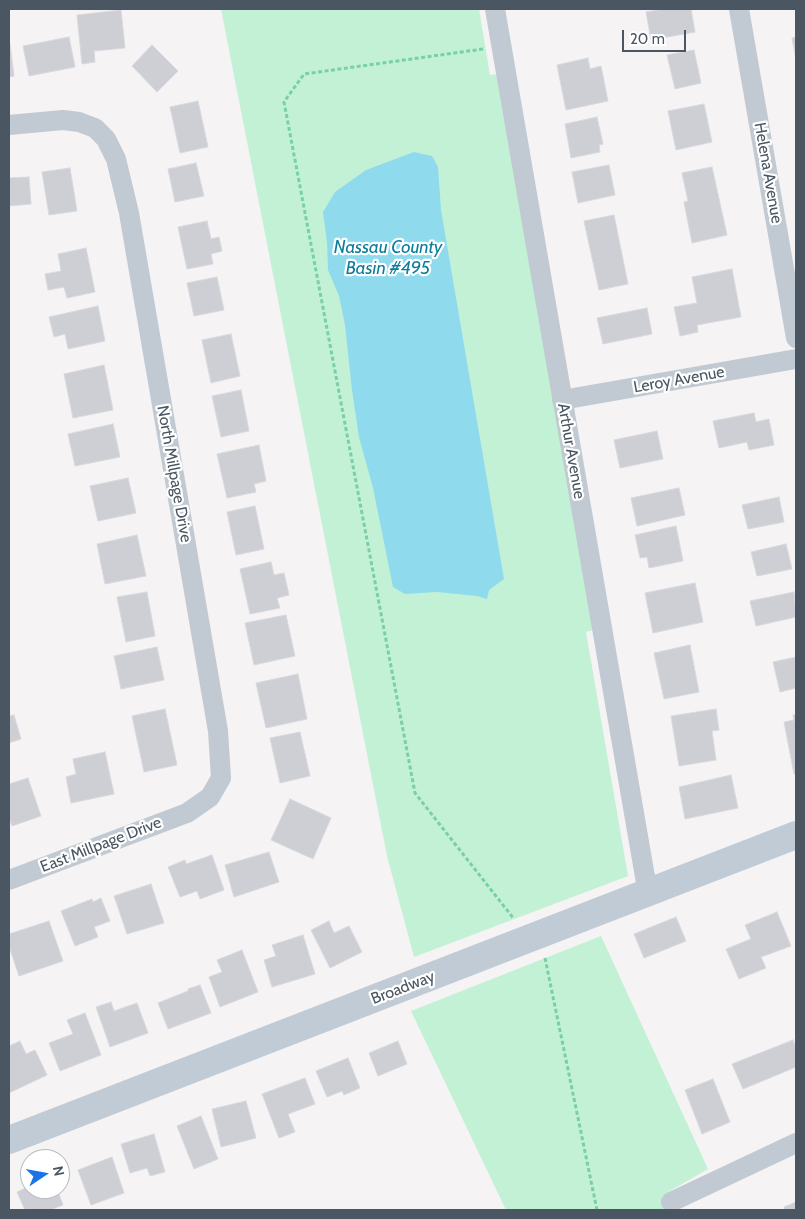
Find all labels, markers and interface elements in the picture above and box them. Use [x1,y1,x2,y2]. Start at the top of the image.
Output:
scale bar [625,20,689,52]
text: 20 m [630,30,665,48]
street label: Helena Avenue [750,121,786,225]
water label: Nassau County Basin #495 [334,237,442,280]
street label: Leroy Avenue [632,363,726,397]
street label: Arthur Avenue [553,402,589,500]
street label: North Millpage Drive [153,404,195,544]
street label: East Millpage Drive [38,813,164,877]
street label: Broadway [368,967,438,1009]
north arrow [20,1149,70,1199]
text: N [49,1164,69,1178]

